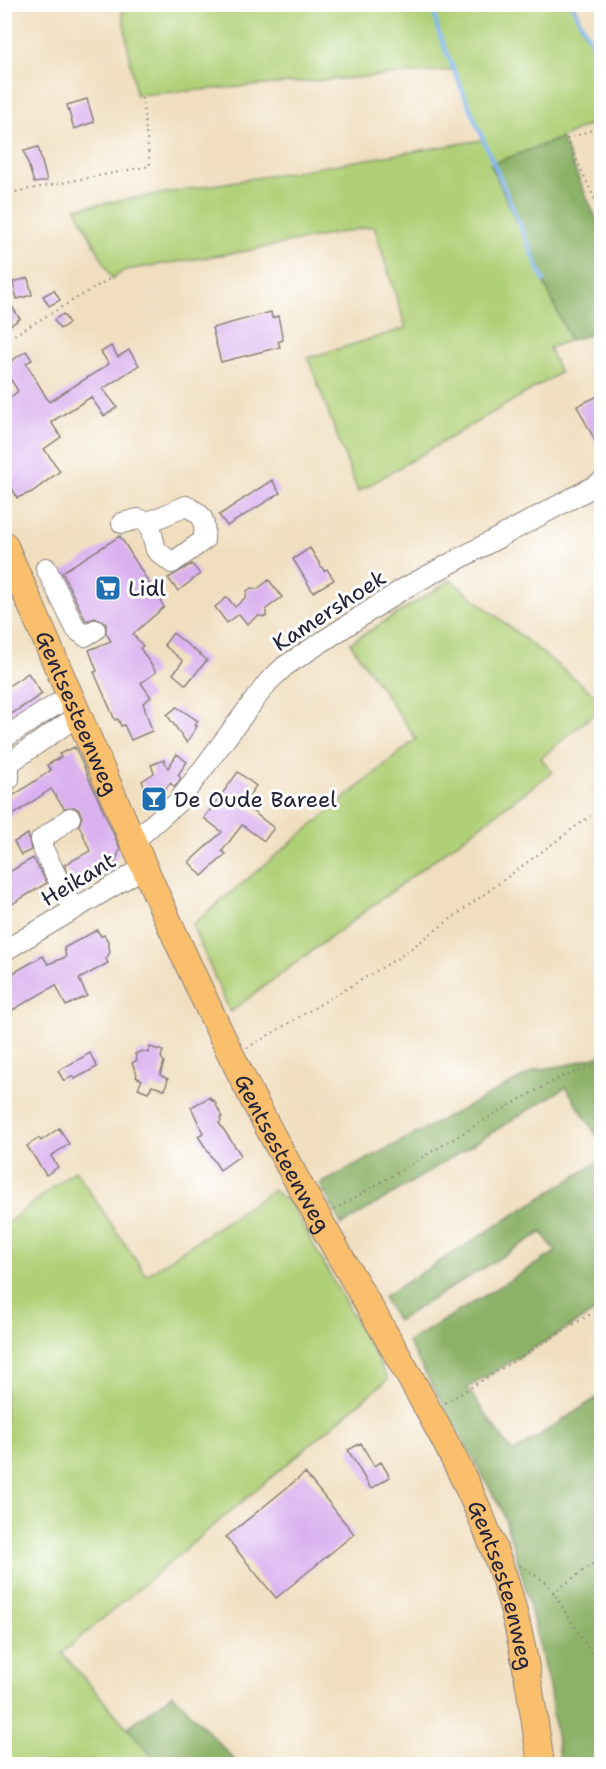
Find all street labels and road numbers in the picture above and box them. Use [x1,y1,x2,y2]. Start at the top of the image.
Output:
street label: Kamershoek [267,563,392,658]
street label: Gentsesteenweg [29,626,125,800]
street label: Heikant [35,846,121,913]
street label: Gentsesteenweg [228,1069,337,1238]
street label: Gentsesteenweg [461,1496,540,1672]

